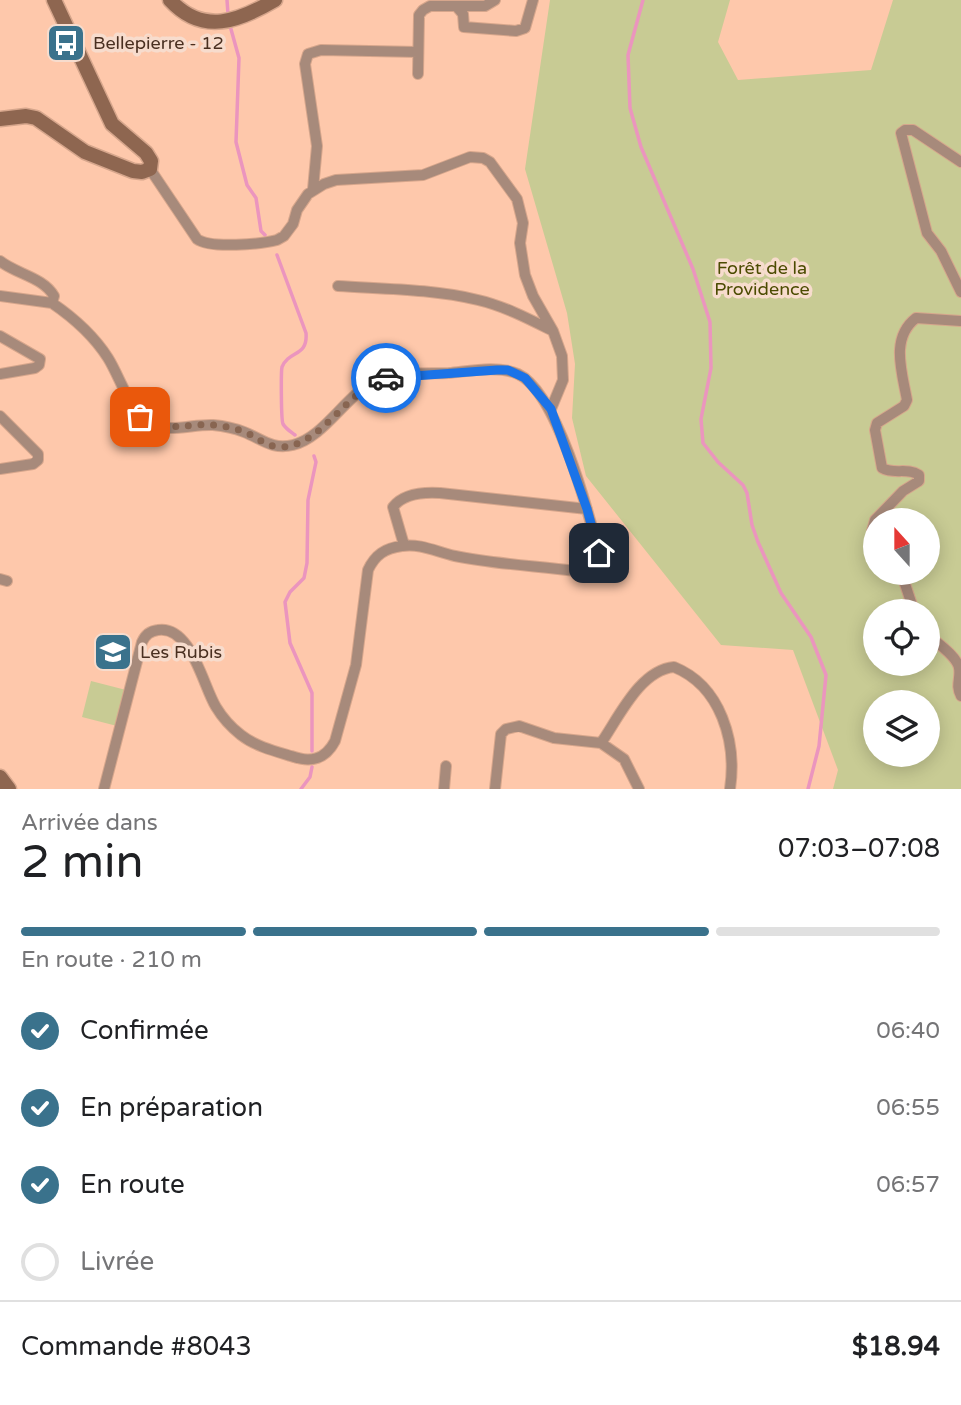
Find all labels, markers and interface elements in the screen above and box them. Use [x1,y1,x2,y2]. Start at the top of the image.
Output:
bus stop icon: Bellepierre - 12 [45,22,87,64]
place label: Bellepierre - 12 [93,32,224,54]
park label: Forêt de la Providence [714,257,810,300]
courier [351,343,421,413]
icon: car [367,359,405,397]
pin [110,387,170,447]
icon: bag [121,398,159,436]
north arrow [863,508,940,584]
map controls [863,508,940,767]
pin [569,523,629,583]
icon: home [580,534,618,572]
button: locate [863,599,940,676]
school or university icon: Les Rubis [92,631,134,673]
place label: Les Rubis [140,641,222,663]
button: layers [863,690,940,767]
text: Arrivée dans [21,809,158,837]
text: 07:03–07:08 [778,833,940,864]
text: 2 min [21,835,144,890]
text: En route · 210 m [21,946,202,974]
icon: check [21,1012,59,1050]
text: Confirmée [80,1015,209,1046]
text: 06:40 [876,1017,940,1045]
icon: check [21,1089,59,1127]
text: En préparation [80,1092,263,1123]
text: 06:55 [876,1094,940,1122]
icon: check [21,1166,59,1204]
text: En route [80,1169,185,1200]
text: 06:57 [876,1171,940,1199]
text: Livrée [80,1246,154,1277]
text: Commande #8043 [21,1331,252,1362]
text: $18.94 [852,1331,940,1362]

